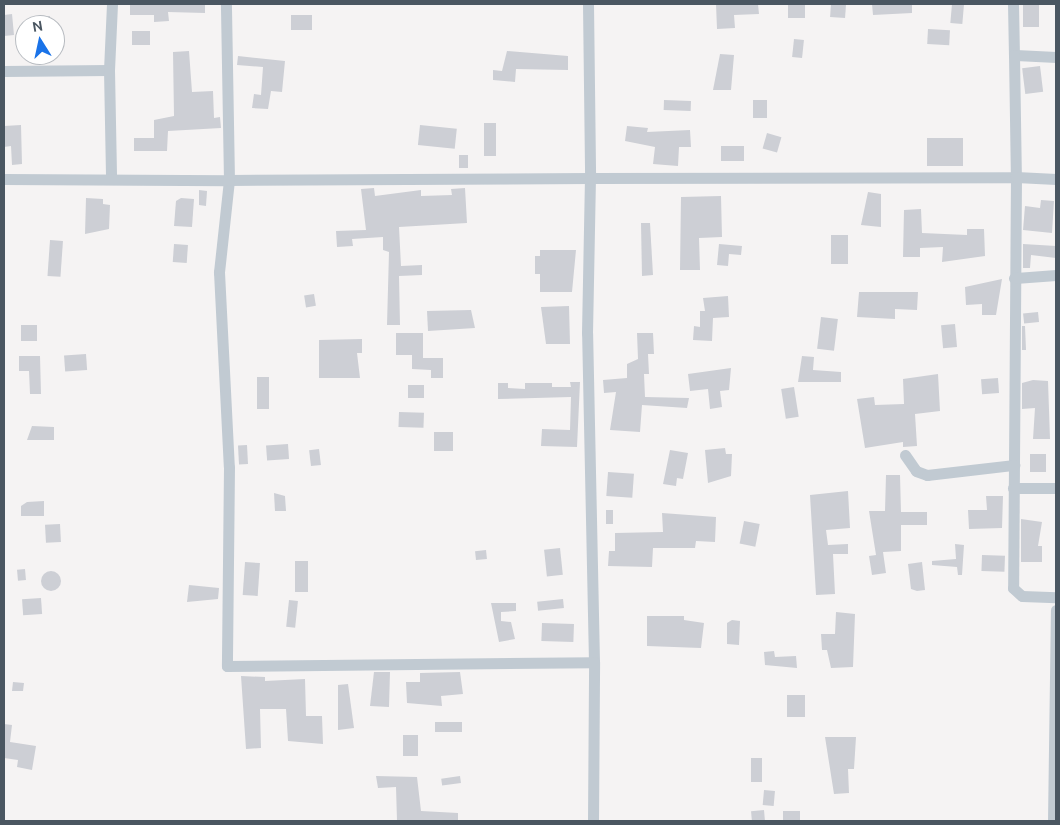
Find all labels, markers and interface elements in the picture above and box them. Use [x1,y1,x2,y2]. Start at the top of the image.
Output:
north arrow [15,15,65,65]
text: N [31,17,44,35]

